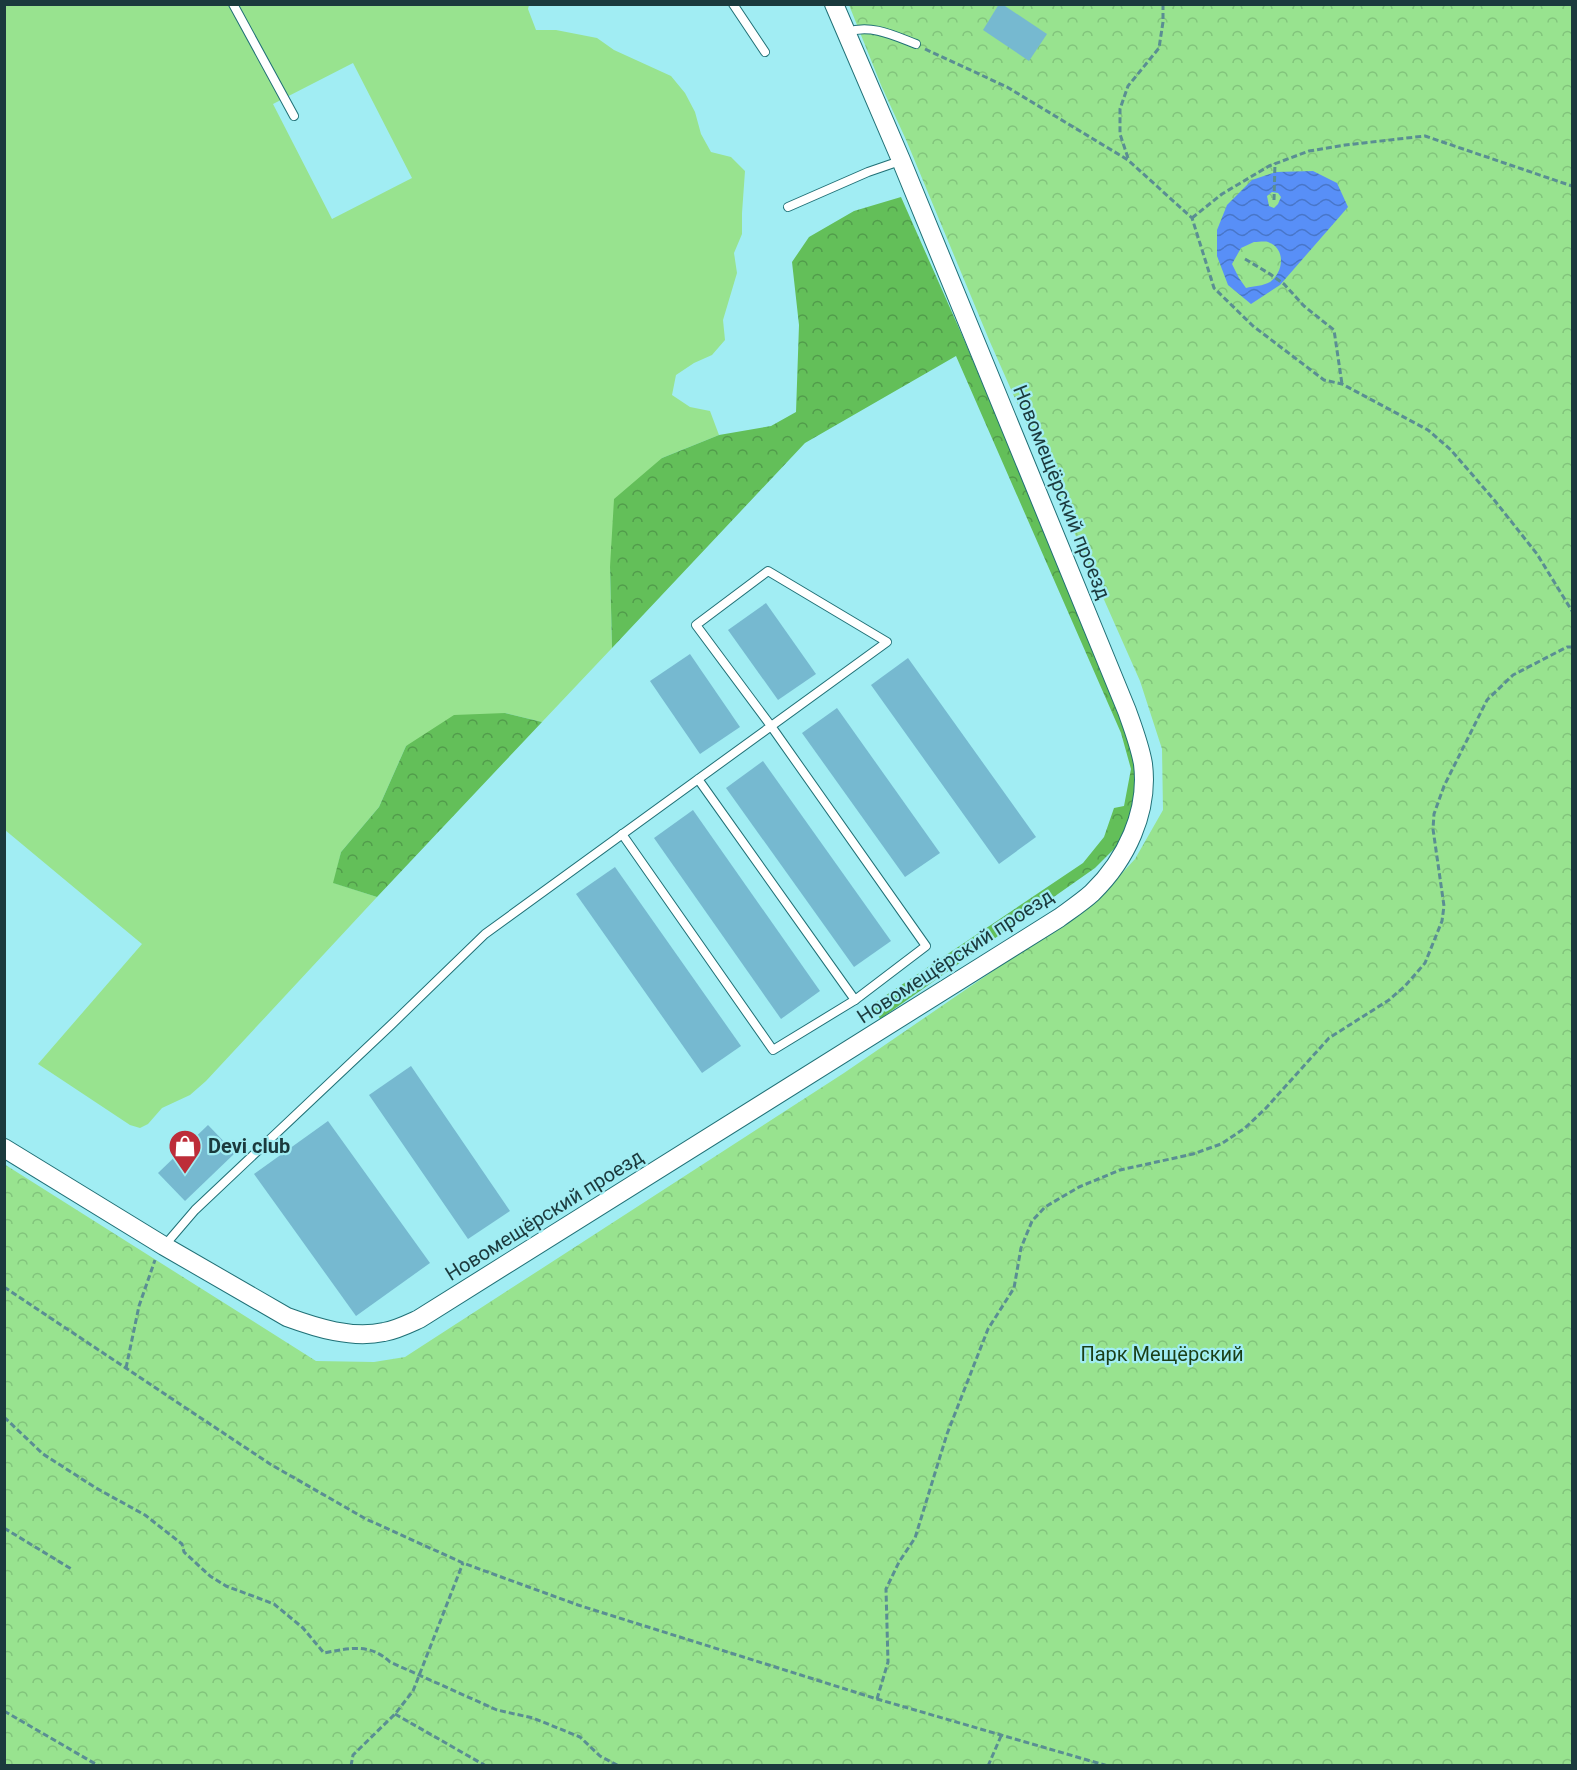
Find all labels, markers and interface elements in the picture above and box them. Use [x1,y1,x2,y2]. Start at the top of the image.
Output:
street label: Новомещёрский проезд [1008,381,1116,603]
street label: Новомещёрский проезд [853,884,1057,1028]
shop icon: Devi club [167,1128,203,1175]
place label: Devi club [208,1134,290,1158]
street label: Новомещёрский проезд [441,1144,647,1286]
park label: Парк Мещёрский [1080,1342,1244,1366]

